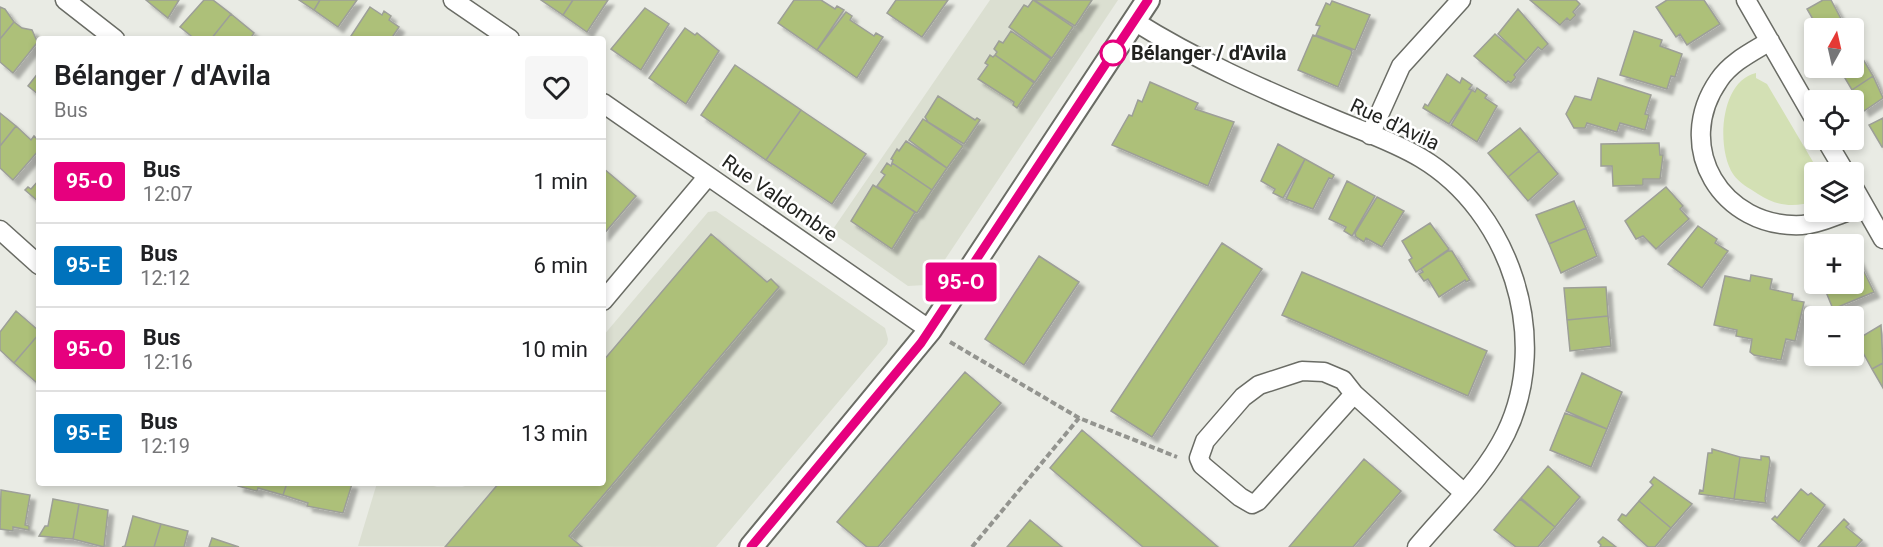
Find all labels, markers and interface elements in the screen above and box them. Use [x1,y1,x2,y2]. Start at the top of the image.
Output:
north arrow [1804,18,1864,78]
map controls [1804,18,1864,366]
marker: Bélanger / d'Avila [1100,40,1126,66]
place label: Bélanger / d'Avila [1131,41,1287,65]
button: heart [525,56,588,119]
text: Bélanger / d'Avila [54,59,271,92]
button: locate [1804,90,1864,150]
street label: Rue d'Avila [1347,93,1443,155]
text: Bus [54,98,88,122]
street label: Rue Valdombre [718,149,842,247]
text: Bus [143,157,181,182]
button: layers [1804,162,1864,222]
text: 95-O [66,169,113,193]
text: 1 min [533,169,588,194]
text: 12:07 [143,182,193,206]
button: + [1804,234,1864,294]
text: Bus [140,241,178,266]
text: 95-E [66,253,110,277]
text: 6 min [533,253,588,278]
line badge: 95-O [919,262,1003,302]
text: 12:12 [140,266,190,290]
text: 95-O [938,270,984,294]
button: − [1804,306,1864,366]
text: Bus [143,325,181,350]
text: 95-O [66,337,113,361]
text: 10 min [521,337,588,362]
text: 12:16 [143,350,193,374]
text: Bus [140,409,178,434]
text: 95-E [66,421,110,445]
text: 13 min [521,421,588,446]
text: 12:19 [140,434,190,458]

